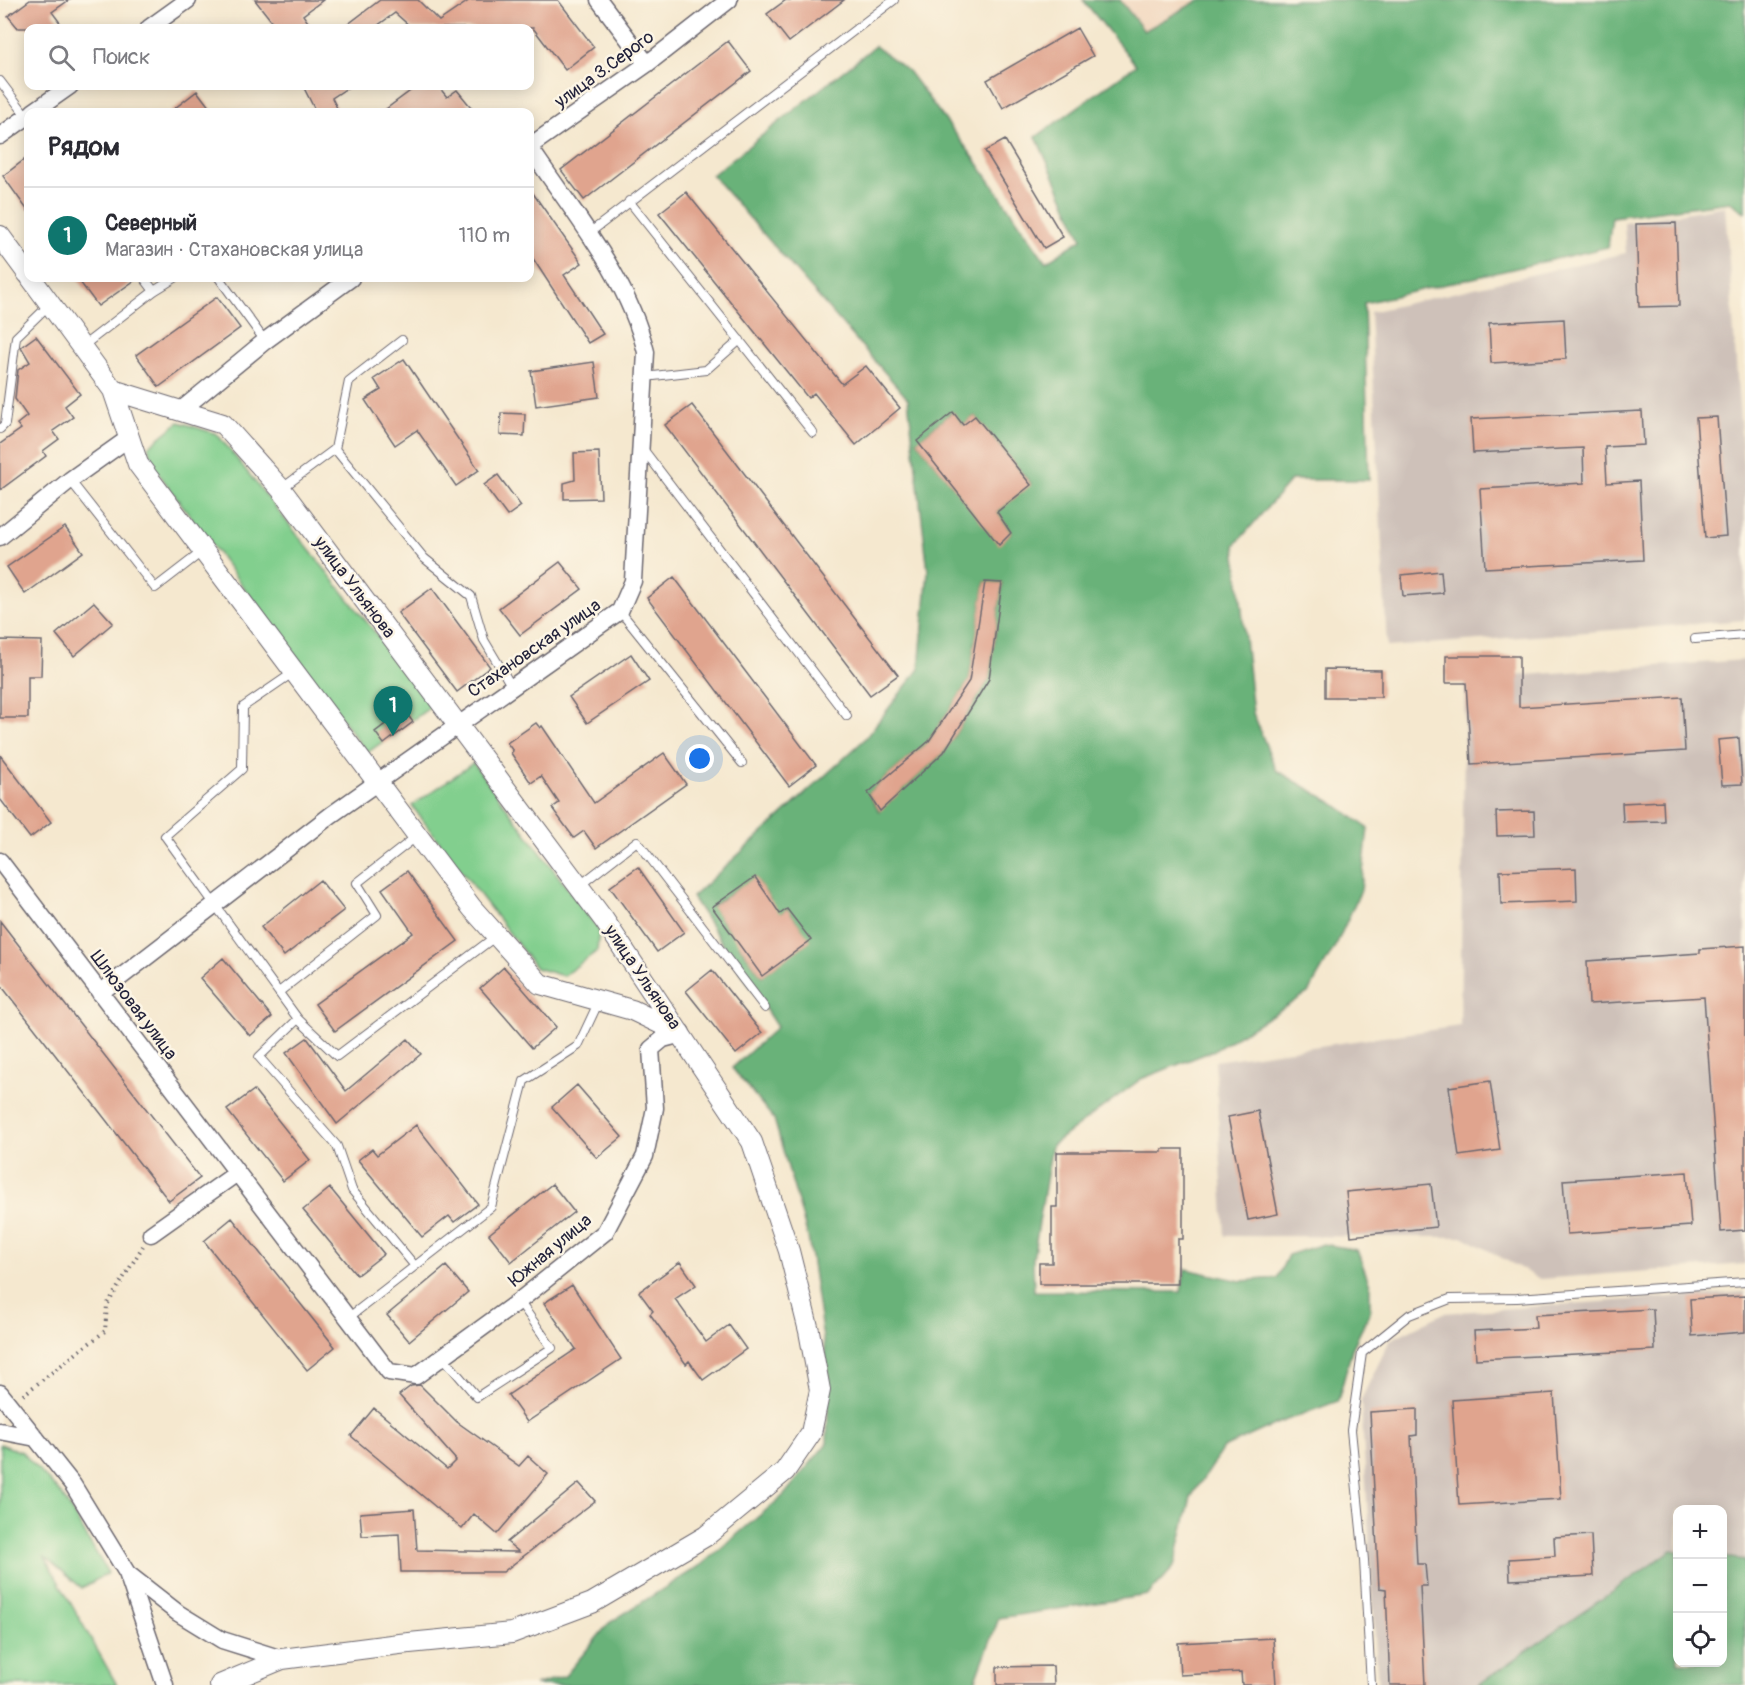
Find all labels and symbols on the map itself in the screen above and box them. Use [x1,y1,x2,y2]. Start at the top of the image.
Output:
street label: улица З.Серого [549,25,659,114]
street label: улица Ульянова [308,531,400,643]
street label: Стахановская улица [463,594,605,703]
pin: 1 [374,686,412,736]
your location [685,744,714,773]
street label: улица Ульянова [598,920,686,1034]
street label: Шлюзовая улица [85,946,182,1065]
street label: Южная улица [504,1209,597,1292]

